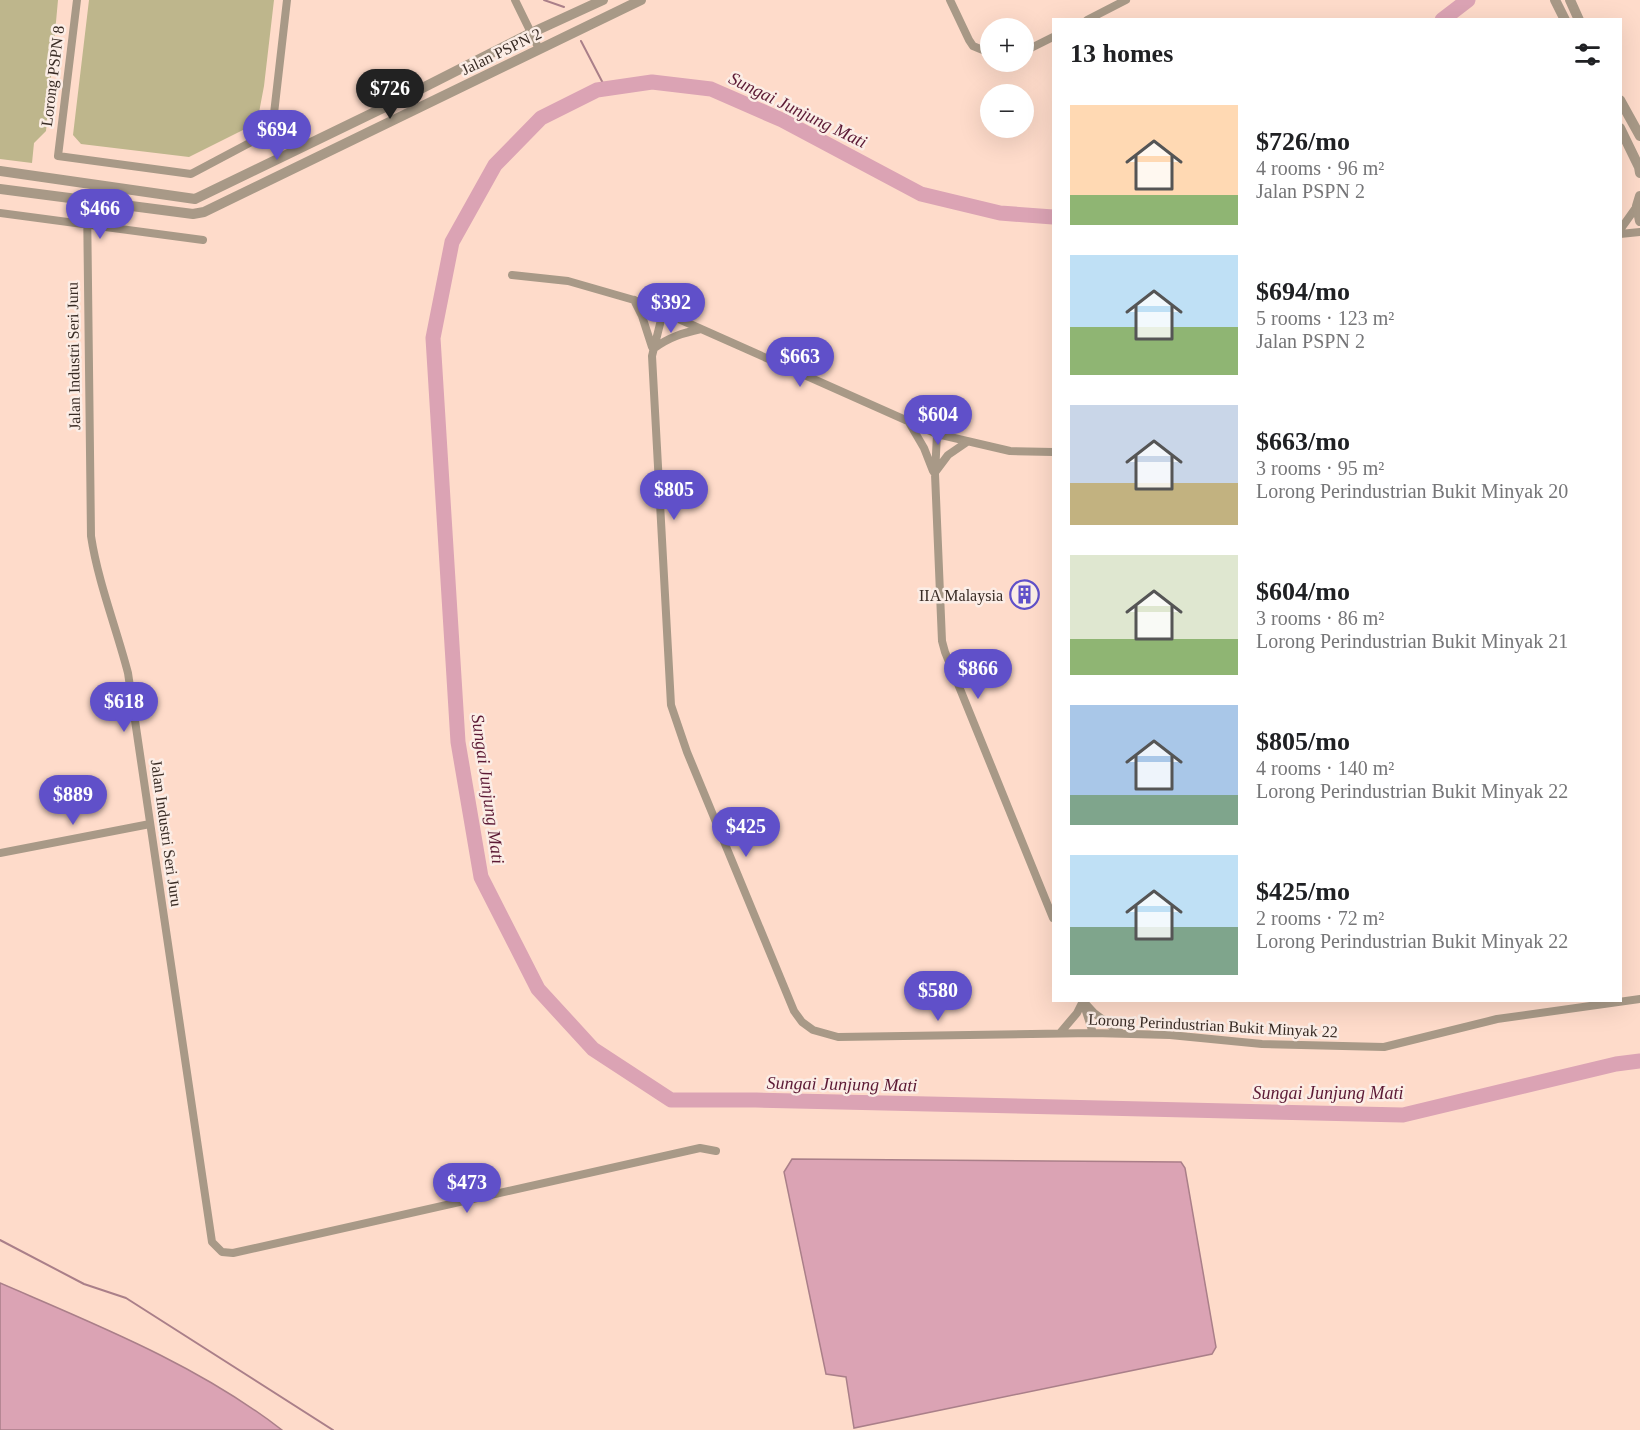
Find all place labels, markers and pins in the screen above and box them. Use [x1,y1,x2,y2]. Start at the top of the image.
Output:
pin: $726 [354,69,426,120]
pin: $694 [241,110,313,161]
pin: $466 [64,189,136,240]
pin: $392 [635,283,707,334]
pin: $663 [764,337,836,388]
pin: $604 [902,395,974,446]
pin: $805 [638,470,710,521]
building icon: IIA Malaysia [1008,579,1040,611]
place label: IIA Malaysia [919,587,1003,605]
pin: $866 [942,649,1014,700]
pin: $618 [88,682,160,733]
pin: $889 [37,775,109,826]
pin: $425 [710,807,782,858]
pin: $580 [902,971,974,1022]
pin: $473 [431,1163,503,1214]

